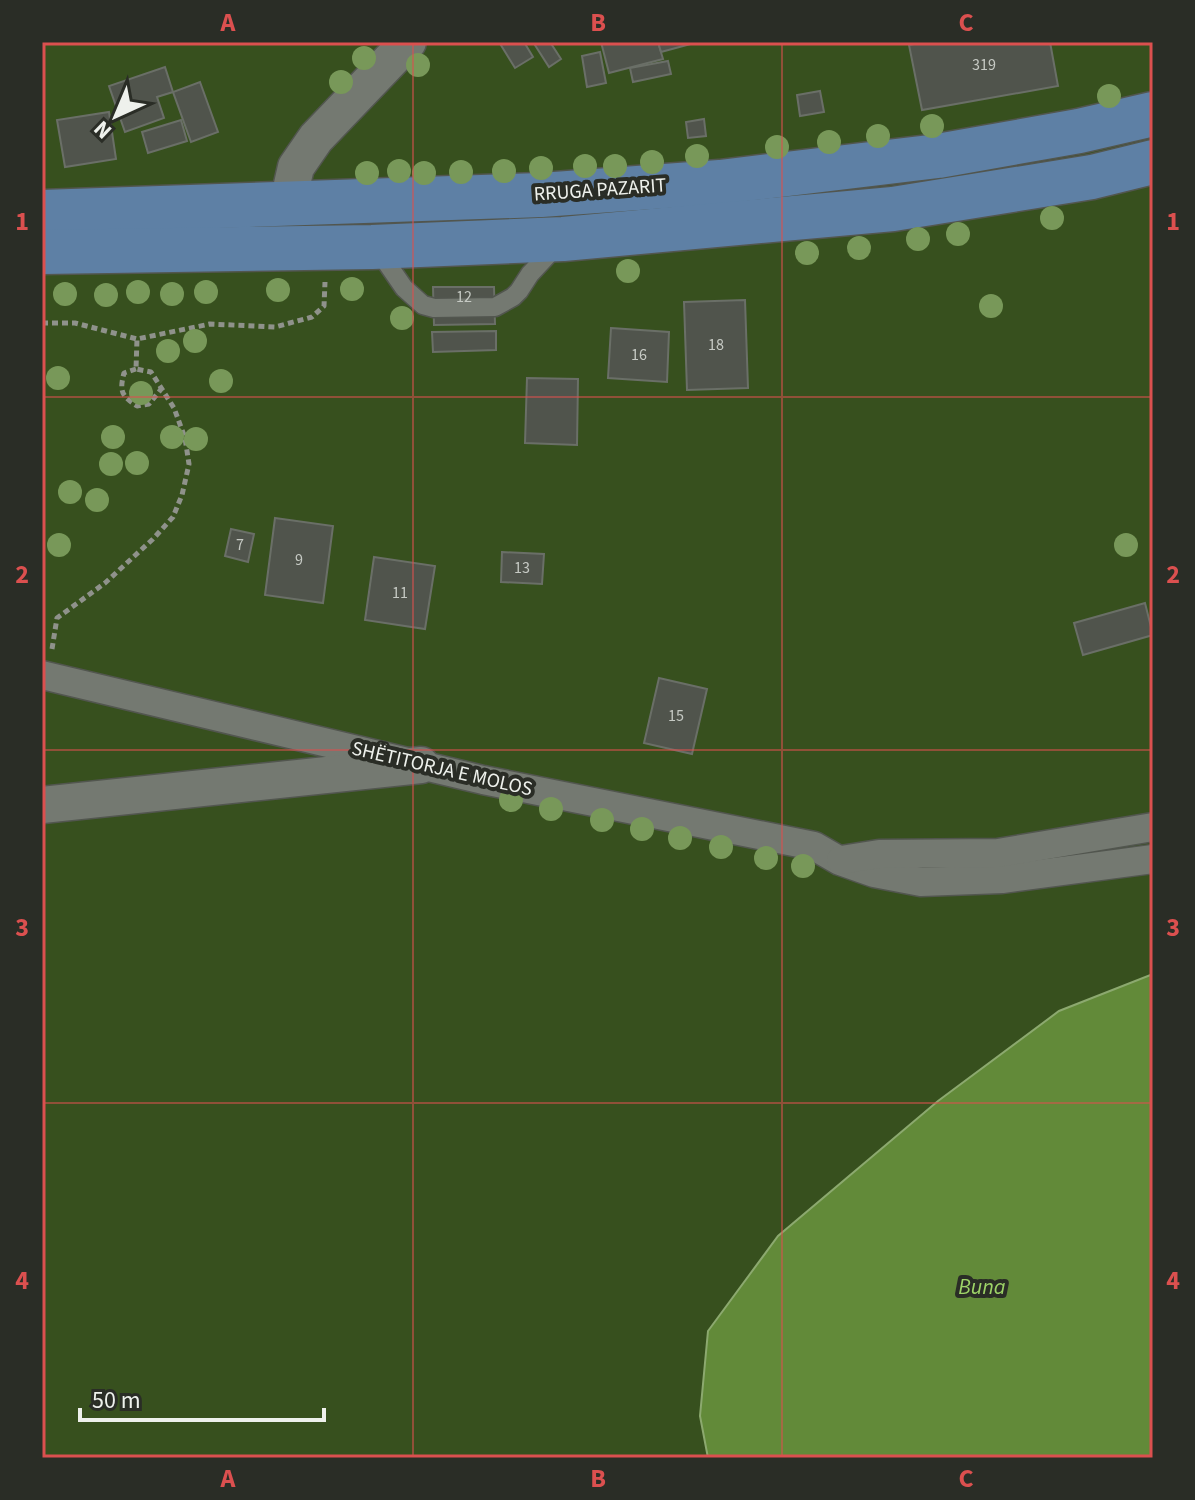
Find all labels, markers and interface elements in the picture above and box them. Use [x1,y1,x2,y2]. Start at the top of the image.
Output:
text: A [220,4,237,41]
text: B [590,4,606,41]
text: C [958,4,974,41]
house number: 319 [972,54,996,76]
north arrow [76,76,156,156]
text: N [86,113,119,146]
street label: RRUGA PAZARIT [533,171,667,209]
text: 1 [15,203,29,240]
text: 1 [1166,203,1180,240]
house number: 12 [456,286,472,308]
house number: 18 [708,334,724,356]
house number: 16 [631,344,647,366]
house number: 7 [236,534,244,556]
house number: 9 [295,549,303,571]
text: 2 [15,556,29,593]
text: 2 [1166,556,1180,593]
house number: 13 [514,557,530,579]
house number: 11 [392,582,408,604]
house number: 15 [668,705,684,727]
street label: SHËTITORJA E MOLOS [349,735,535,803]
text: 3 [15,909,29,946]
text: 3 [1166,909,1180,946]
text: 4 [15,1262,29,1299]
text: 4 [1166,1262,1180,1299]
water label: Buna [958,1271,1006,1303]
scale bar [80,1372,324,1422]
text: 50 m [92,1383,141,1418]
text: A [220,1460,237,1497]
text: B [590,1460,606,1497]
text: C [958,1460,974,1497]

